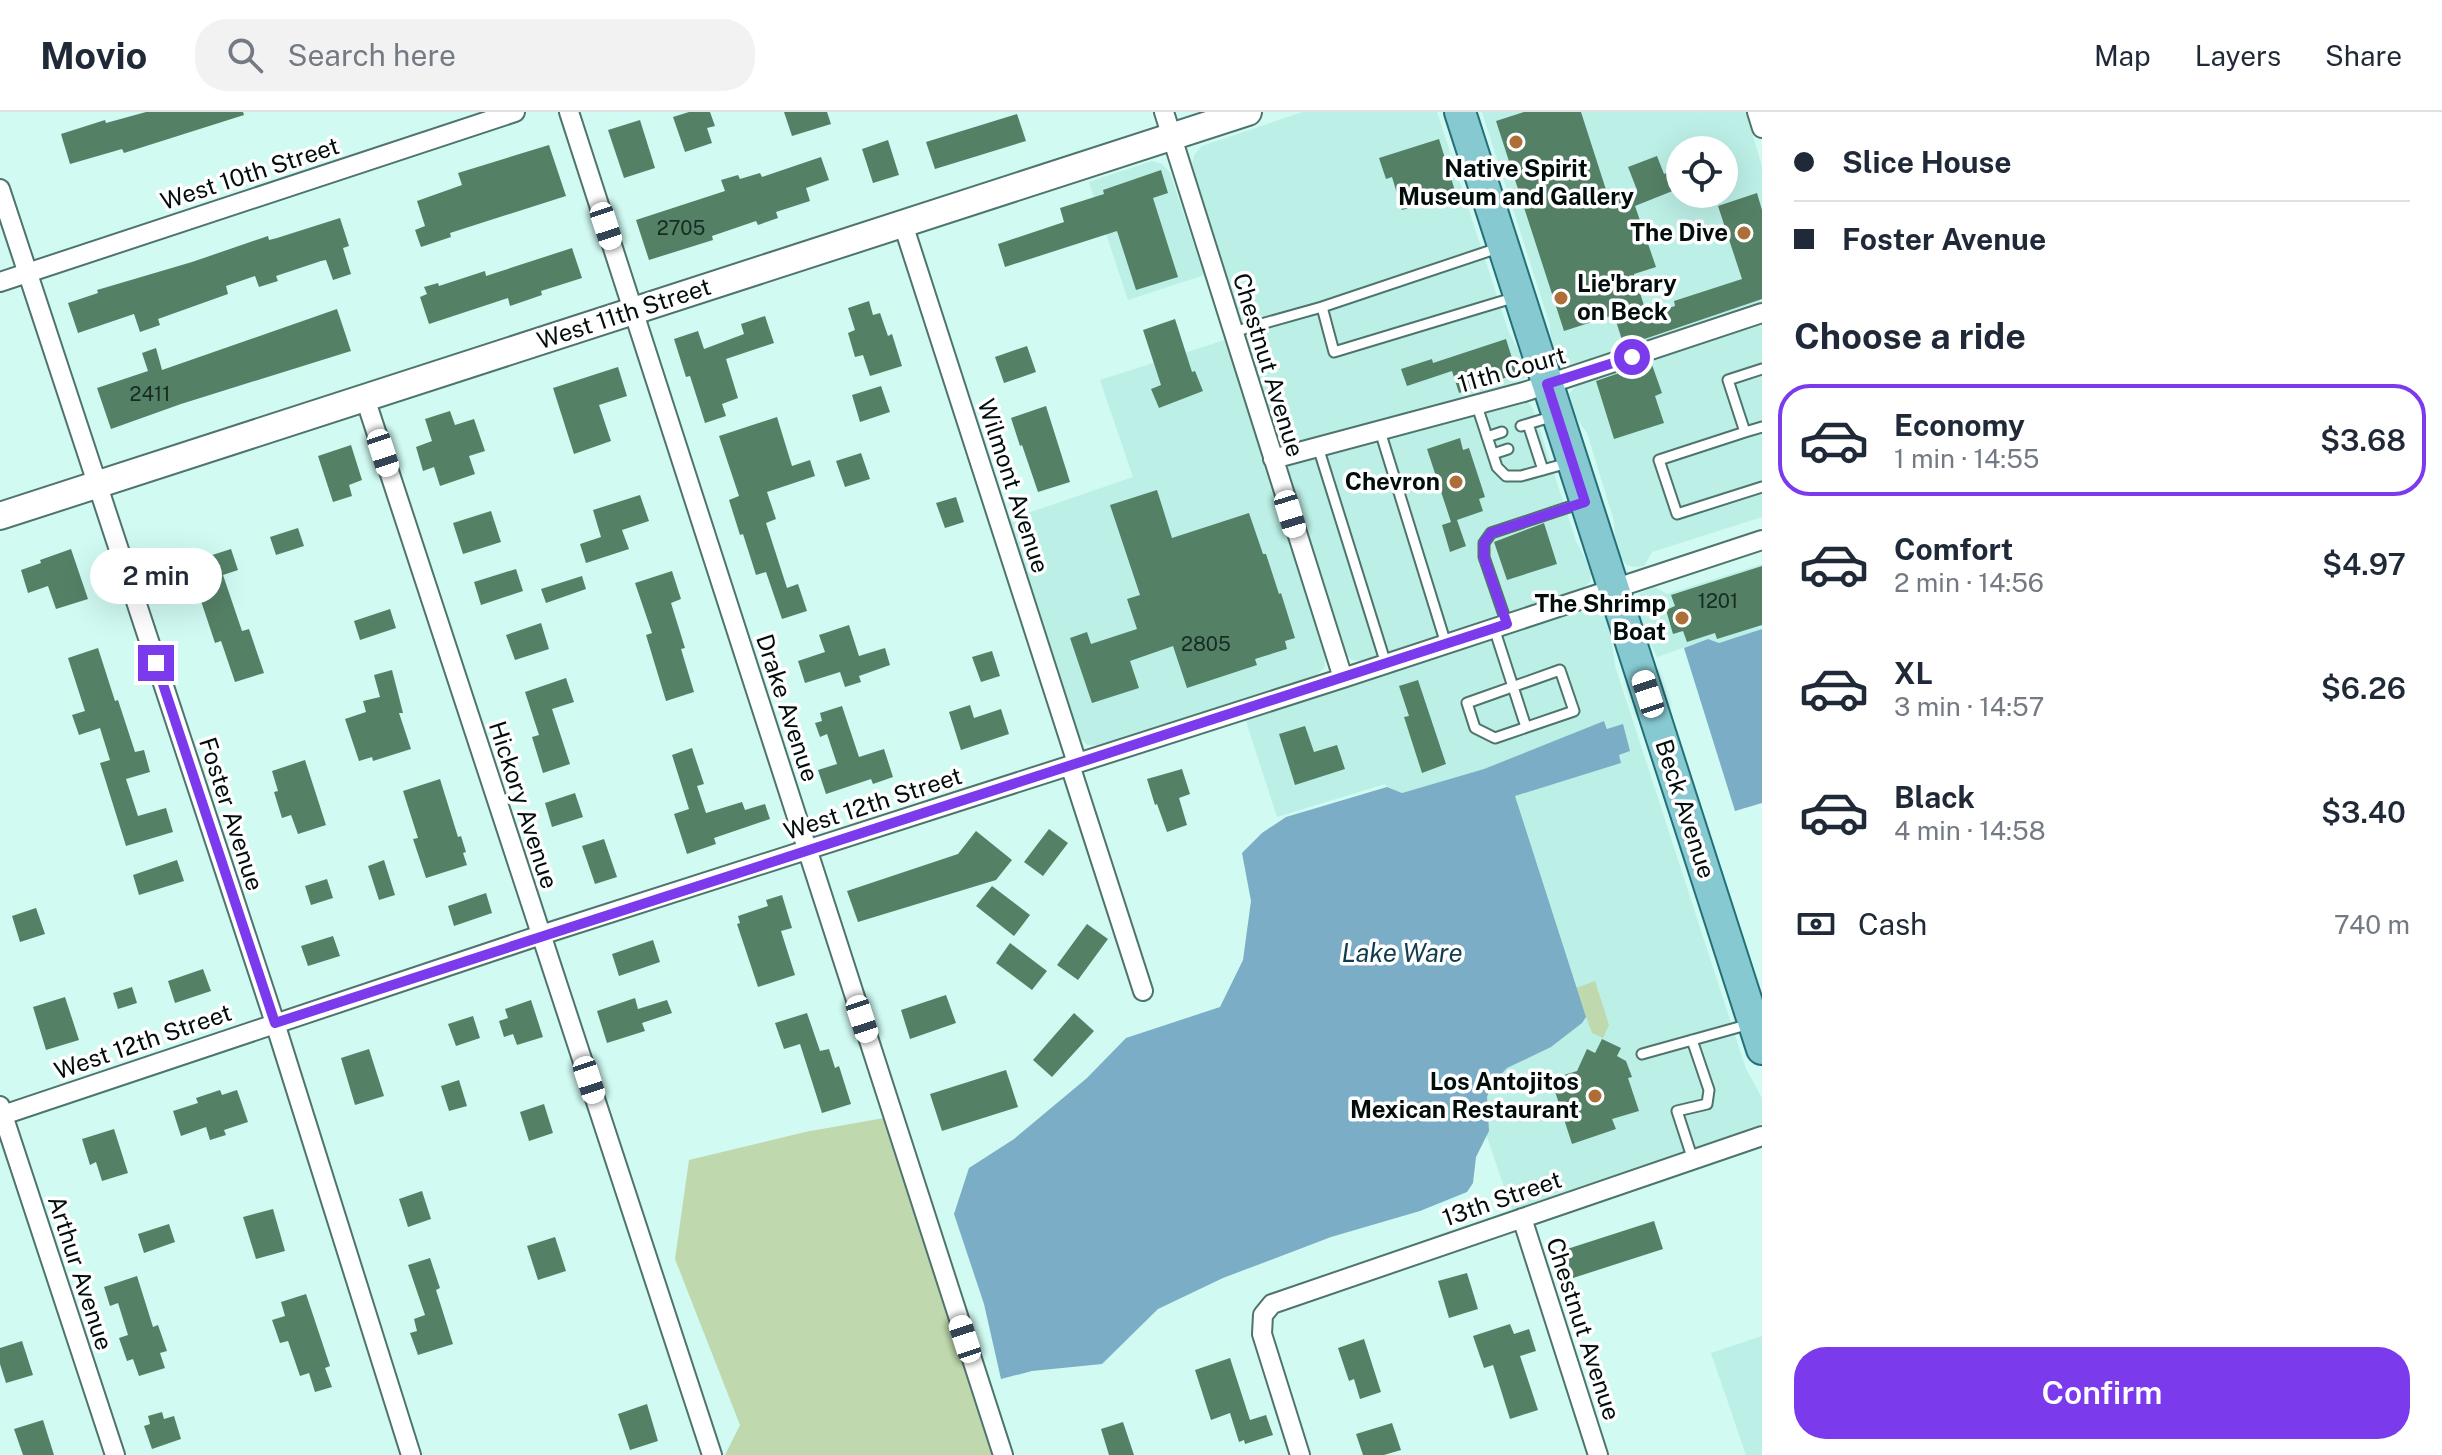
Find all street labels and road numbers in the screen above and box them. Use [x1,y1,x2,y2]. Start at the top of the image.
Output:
street label: West 10th Street [157,131,342,215]
street label: Chestnut Avenue [1228,270,1310,460]
street label: West 11th Street [533,272,714,354]
street label: 11th Court [1455,340,1569,398]
street label: Wilmont Avenue [973,395,1055,576]
street label: Drake Avenue [751,630,825,785]
street label: Hickory Avenue [484,717,564,892]
street label: Foster Avenue [194,734,270,894]
street label: Beck Avenue [1650,736,1722,882]
street label: West 12th Street [780,761,965,845]
street label: West 12th Street [50,998,235,1084]
street label: 13th Street [1438,1165,1565,1231]
street label: Arthur Avenue [43,1192,119,1354]
street label: Chestnut Avenue [1541,1234,1627,1424]

